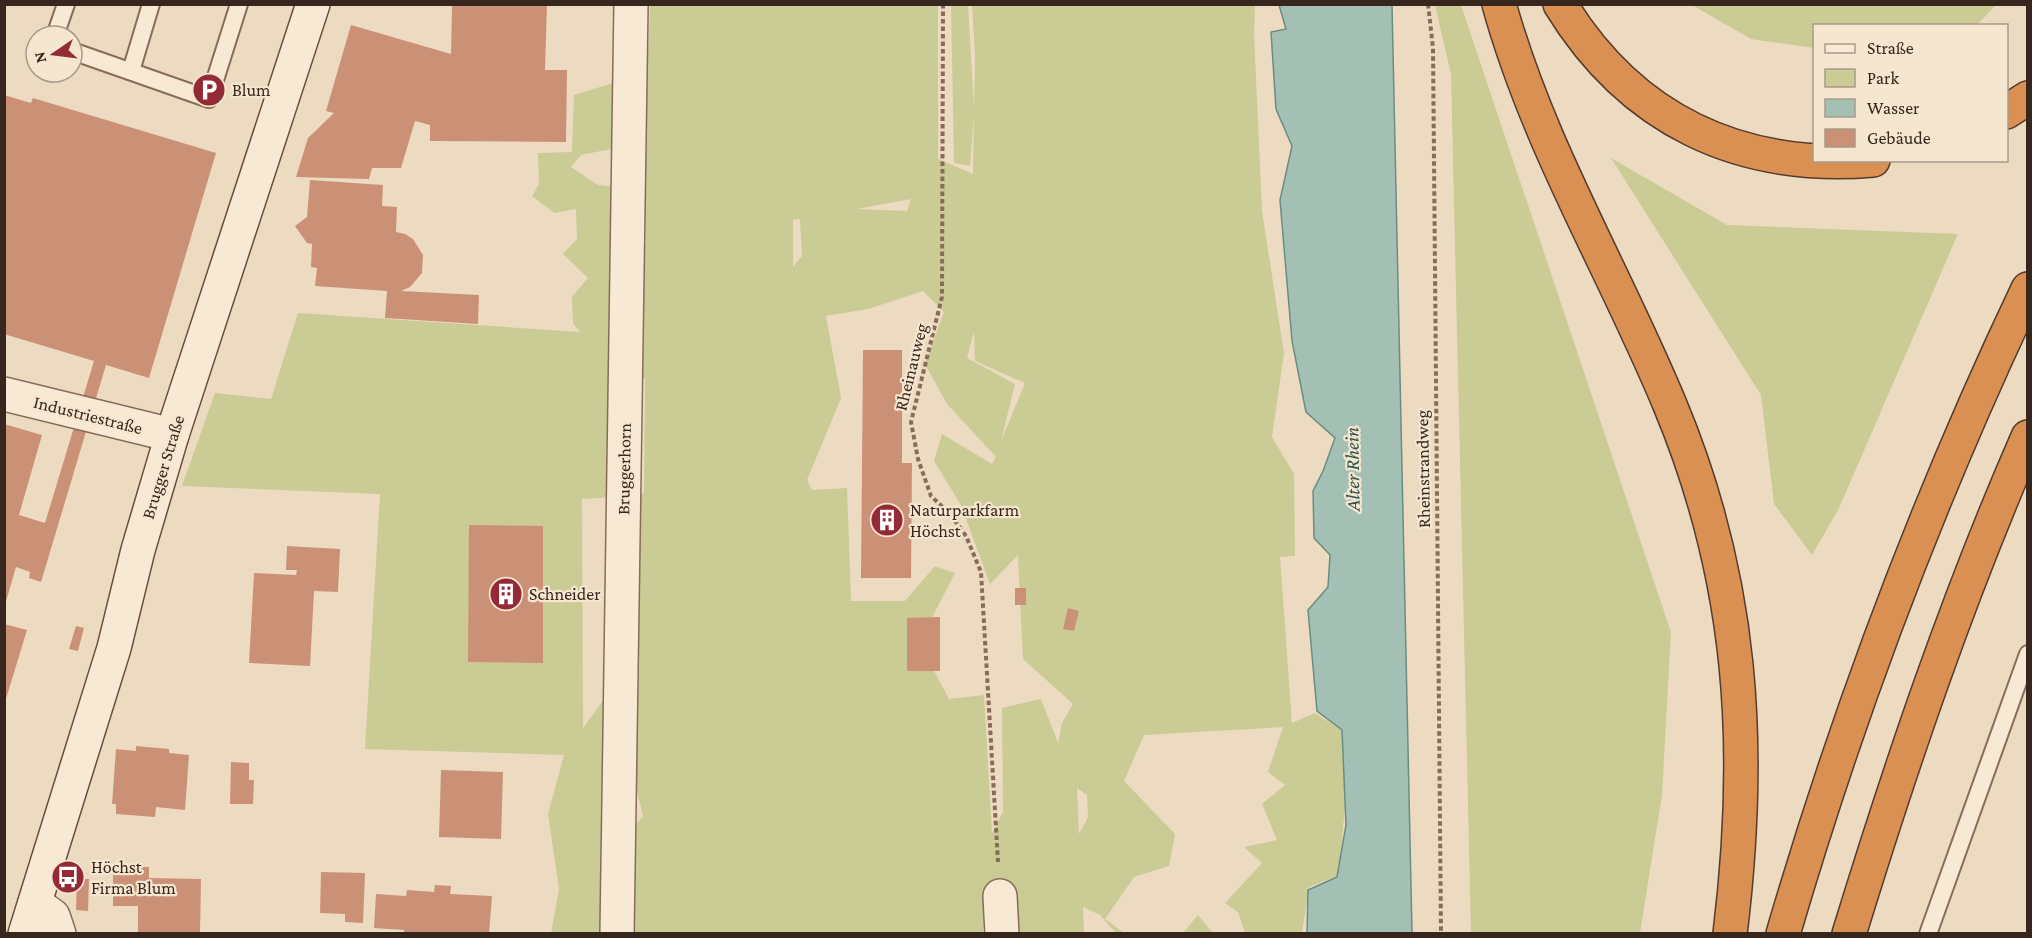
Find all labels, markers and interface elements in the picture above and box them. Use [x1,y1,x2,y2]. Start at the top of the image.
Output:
north arrow [24,24,84,84]
legend [1813,24,2008,162]
text: Straße [1867,38,1914,58]
text: N [30,50,49,65]
text: Park [1867,68,1899,88]
parking icon: Blum [191,72,227,108]
place label: Blum [232,80,271,100]
text: Wasser [1867,98,1920,118]
text: Gebäude [1867,128,1931,148]
street label: Rheinauweg [890,321,932,413]
street label: Industriestraße [31,392,145,438]
street label: Rheinstrandweg [1412,409,1434,528]
street label: Brugger Straße [138,413,188,521]
street label: Bruggerhorn [613,423,635,515]
water label: Alter Rhein [1340,427,1364,512]
place label: Naturparkfarm Höchst [910,500,1020,541]
building icon: Naturparkfarm Höchst [869,502,905,538]
building icon: Schneider [488,576,524,612]
place label: Schneider [529,584,601,604]
place label: Höchst Firma Blum [91,857,176,898]
bus stop icon: Höchst Firma Blum [50,859,86,895]

